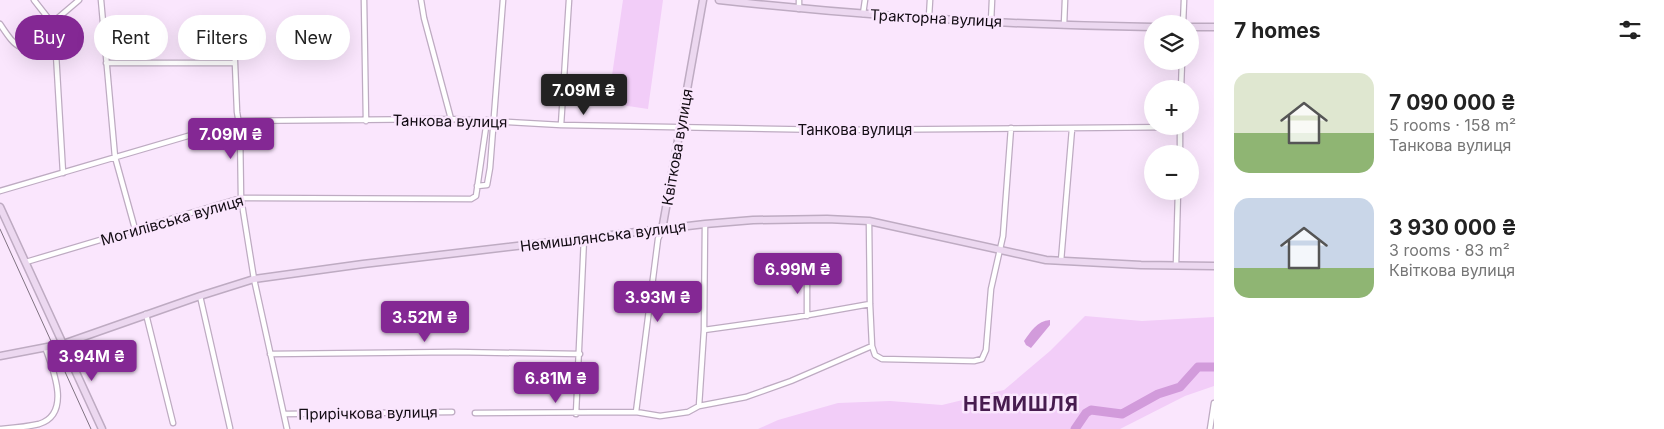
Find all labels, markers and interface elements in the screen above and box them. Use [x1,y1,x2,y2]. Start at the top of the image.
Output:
street label: Тракторна вулиця [870,5,1002,31]
chip: Buy [15,15,84,60]
chip: Rent [94,15,168,60]
chip: Filters [178,15,266,60]
chip: New [276,15,350,60]
map controls [1144,15,1199,200]
button: layers [1144,15,1199,70]
icon: filters [1616,16,1644,44]
text: 7 homes [1234,18,1321,43]
pin: 7.09M ₴ [538,74,630,116]
text: 7.09M ₴ [552,80,616,100]
button: + [1144,80,1199,135]
street label: Квіткова вулиця [657,87,697,207]
text: 7 090 000 ₴ [1389,90,1516,115]
icon: home [1274,93,1334,153]
street label: Танкова вулиця [392,110,508,132]
text: 5 rooms · 158 m² [1389,115,1516,135]
pin: 7.09M ₴ [185,118,277,160]
street label: Танкова вулиця [798,120,912,139]
text: 7.09M ₴ [199,124,263,144]
text: Танкова вулиця [1389,135,1511,155]
button: − [1144,145,1199,200]
street label: Могилівська вулиця [98,191,246,249]
text: 3 930 000 ₴ [1389,215,1517,240]
street label: Немишлянська вулиця [519,216,687,256]
icon: home [1274,218,1334,278]
text: 3 rooms · 83 m² [1389,240,1510,260]
pin: 6.99M ₴ [752,252,844,295]
text: 6.99M ₴ [765,259,831,279]
text: Квіткова вулиця [1389,260,1515,280]
pin: 3.93M ₴ [612,280,704,323]
text: 3.93M ₴ [625,287,691,307]
pin: 3.52M ₴ [379,300,471,343]
text: 3.52M ₴ [392,307,458,327]
pin: 3.94M ₴ [46,340,138,382]
text: 3.94M ₴ [59,346,125,366]
pin: 6.81M ₴ [510,362,602,404]
text: 6.81M ₴ [525,368,587,388]
district label: НЕМИШЛЯ [963,392,1079,416]
street label: Прирічкова вулиця [298,402,438,424]

